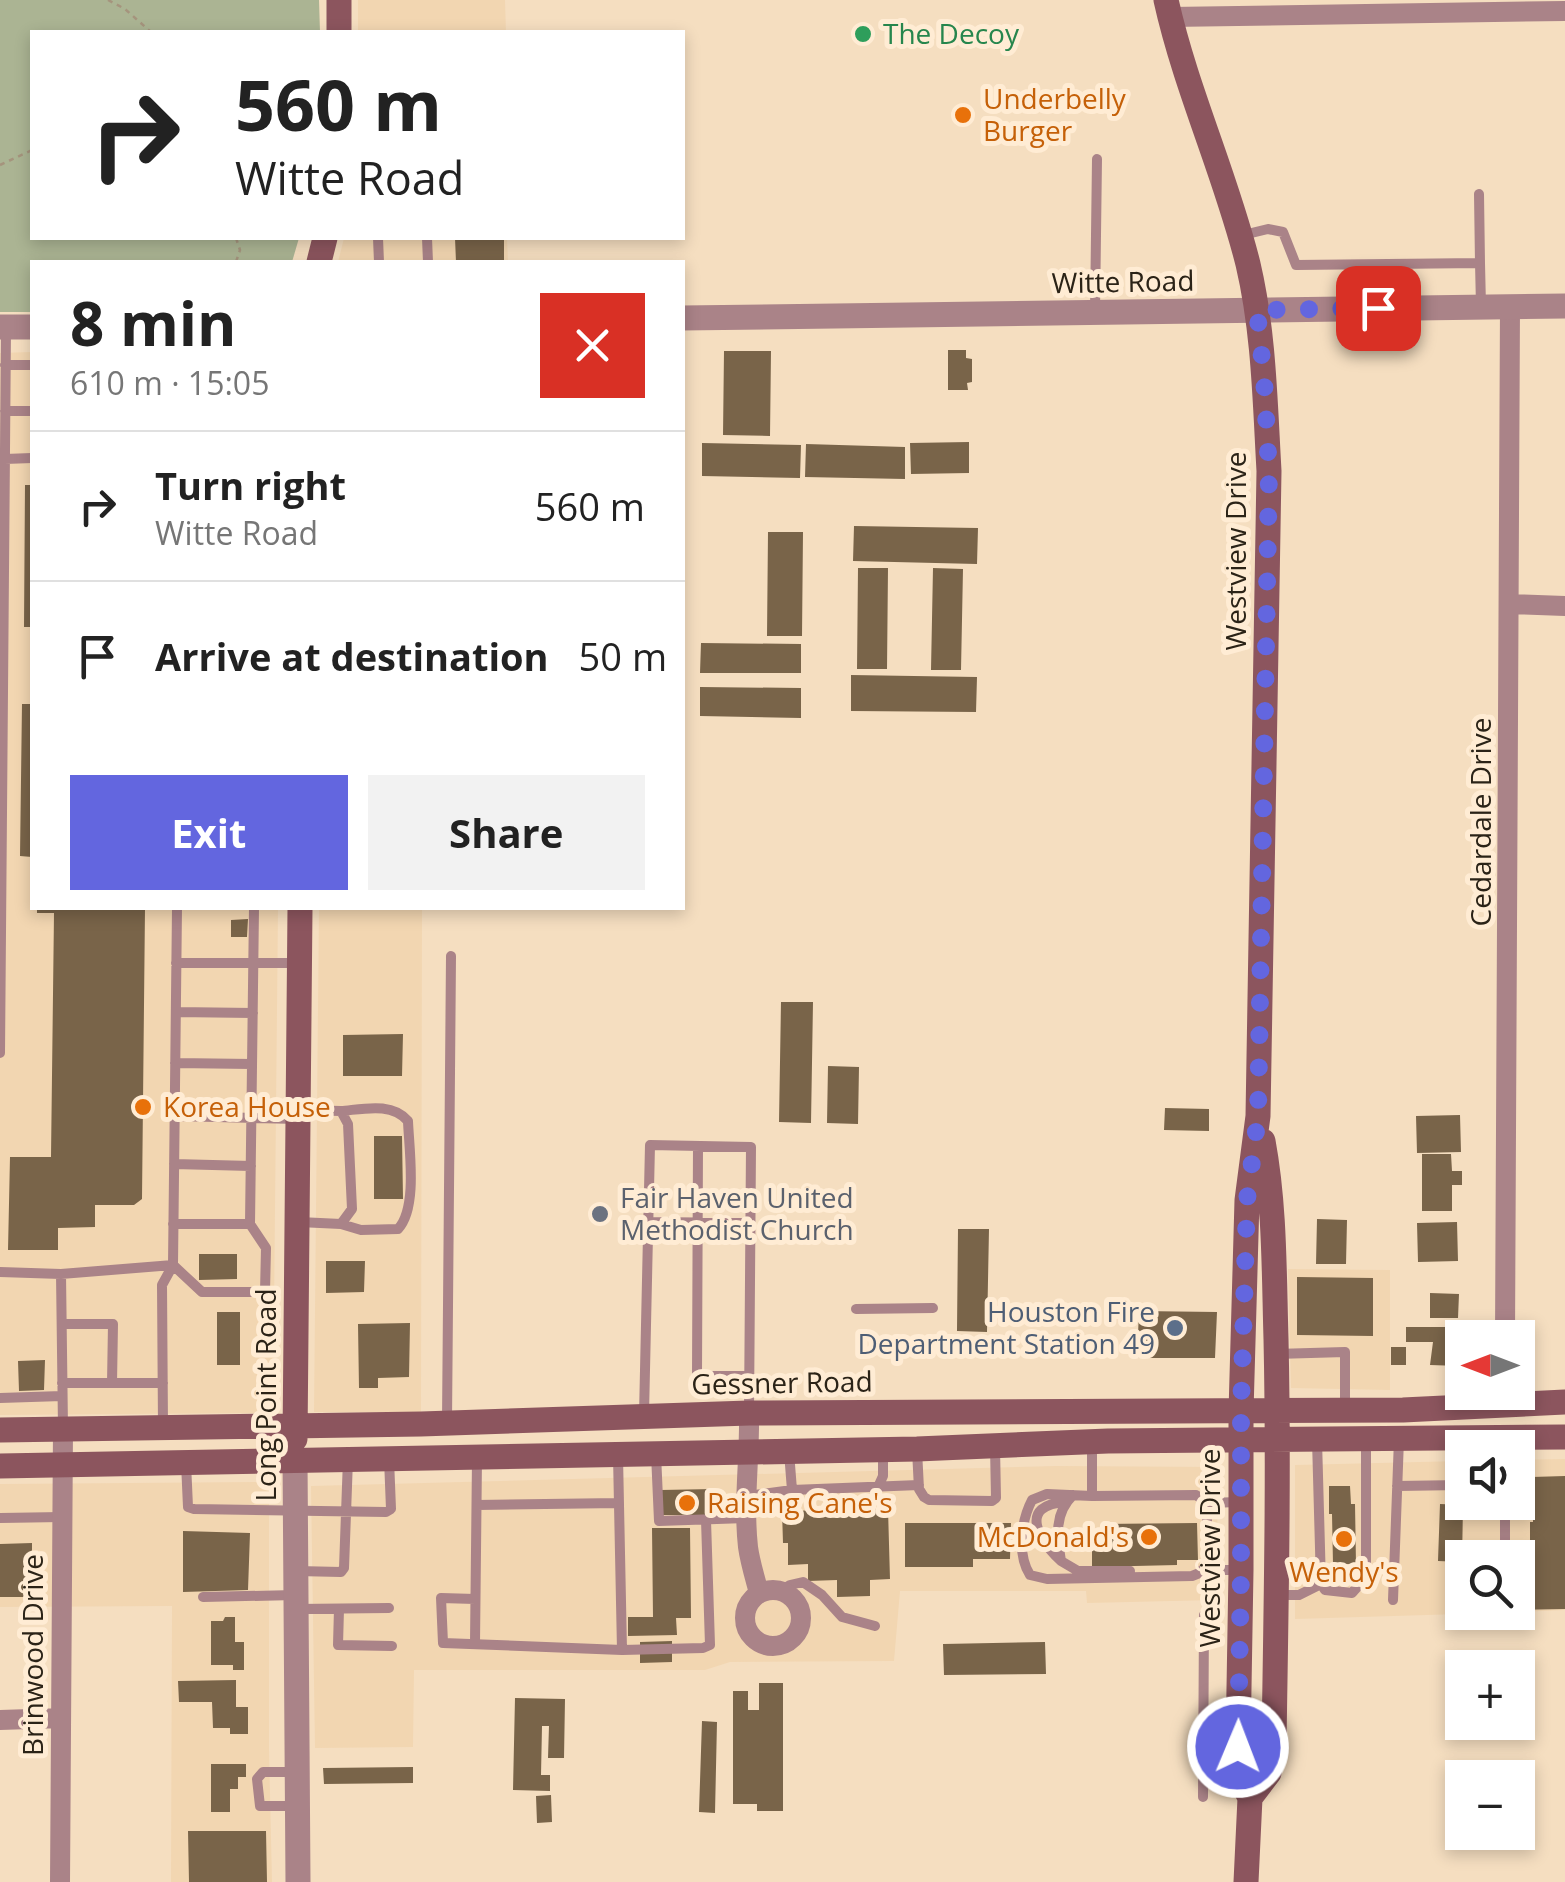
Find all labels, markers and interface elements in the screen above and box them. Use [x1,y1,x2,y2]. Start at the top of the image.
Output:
place label: The Decoy [883,14,1020,52]
marker: The Decoy [852,23,874,45]
text: 560 m [235,56,442,152]
icon: right [70,70,200,200]
place label: Underbelly Burger [983,79,1127,149]
marker: Underbelly Burger [952,104,974,126]
text: Witte Road [235,147,464,208]
street label: Witte Road [1051,261,1195,301]
pin [1336,266,1421,351]
icon: arrive [1351,281,1406,336]
text: 8 min [70,282,237,364]
button: close [540,293,645,398]
text: 610 m · 15:05 [70,361,269,404]
street label: Westview Drive [1216,451,1254,651]
text: Turn right [155,459,346,511]
icon: right [70,479,125,534]
text: 560 m [535,480,645,532]
text: Witte Road [155,511,318,554]
icon: arrive [70,629,125,684]
text: Arrive at destination [155,630,549,682]
text: 50 m [579,630,667,682]
street label: Cedardale Drive [1461,718,1499,926]
button: Exit [70,775,348,890]
button: Share [368,775,645,890]
place label: Korea House [163,1087,331,1125]
marker: Korea House [132,1096,154,1118]
place label: Fair Haven United Methodist Church [620,1178,854,1248]
marker: Fair Haven United Methodist Church [589,1203,611,1225]
street label: Long Point Road [246,1288,284,1502]
place label: Houston Fire Department Station 49 [858,1292,1155,1362]
marker: Houston Fire Department Station 49 [1164,1317,1186,1339]
north arrow [1445,1320,1535,1410]
map controls [1445,1320,1535,1850]
street label: Gessner Road [691,1361,873,1403]
button: sound [1445,1430,1535,1520]
street label: Westview Drive [1190,1448,1228,1648]
place label: Raising Cane's [707,1483,893,1521]
marker: Raising Cane's [676,1492,698,1514]
place label: McDonald's [977,1517,1129,1555]
marker: McDonald's [1138,1526,1160,1548]
marker: Wendy's [1333,1528,1355,1550]
button: search [1445,1540,1535,1630]
place label: Wendy's [1289,1552,1399,1590]
street label: Brinwood Drive [13,1554,51,1756]
button: + [1445,1650,1535,1740]
position arrow [1186,1695,1290,1799]
button: − [1445,1760,1535,1850]

